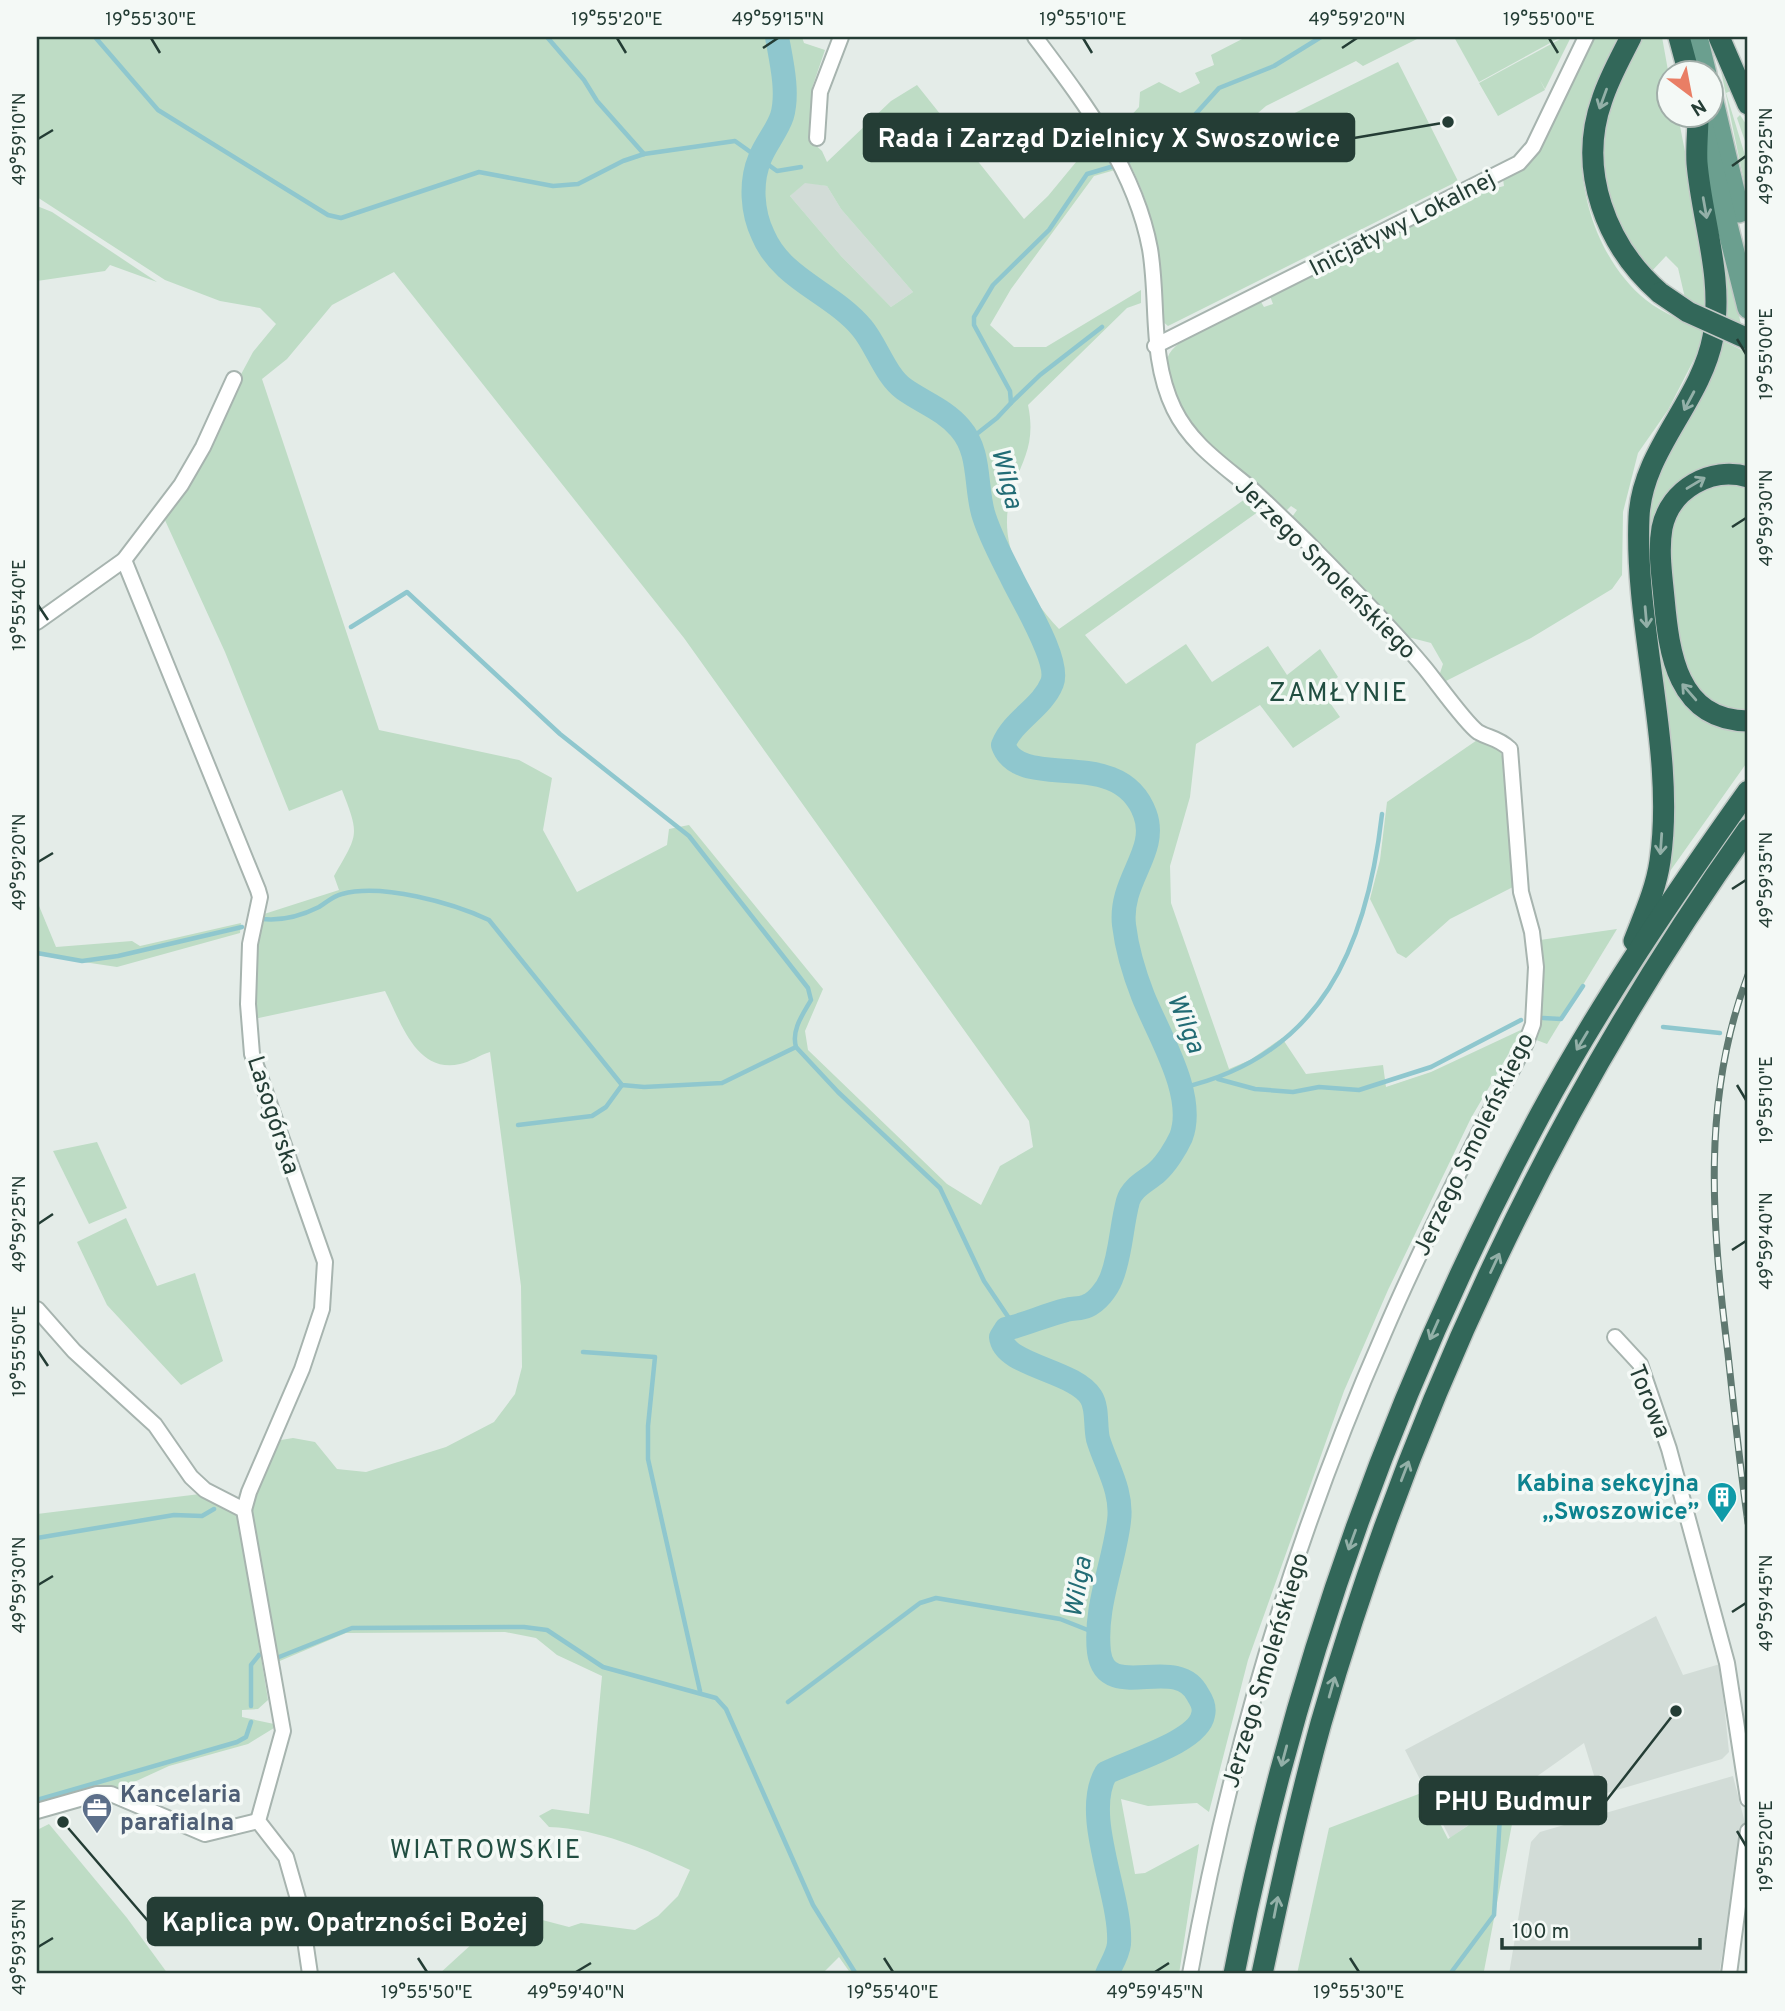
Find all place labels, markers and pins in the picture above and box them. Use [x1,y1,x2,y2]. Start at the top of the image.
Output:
callout: Rada i Zarząd Dzielnicy X Swoszowice [864,114,1354,161]
place label: Kabina sekcyjna „Swoszowice” [1516,1470,1699,1528]
building icon: Kabina sekcyjna „Swoszowice” [1705,1480,1739,1524]
callout: PHU Budmur [1420,1777,1606,1824]
place label: Kancelaria parafialna [120,1781,241,1839]
office icon: Kancelaria parafialna [80,1791,114,1835]
callout: Kaplica pw. Opatrzności Bożej [148,1898,542,1945]

